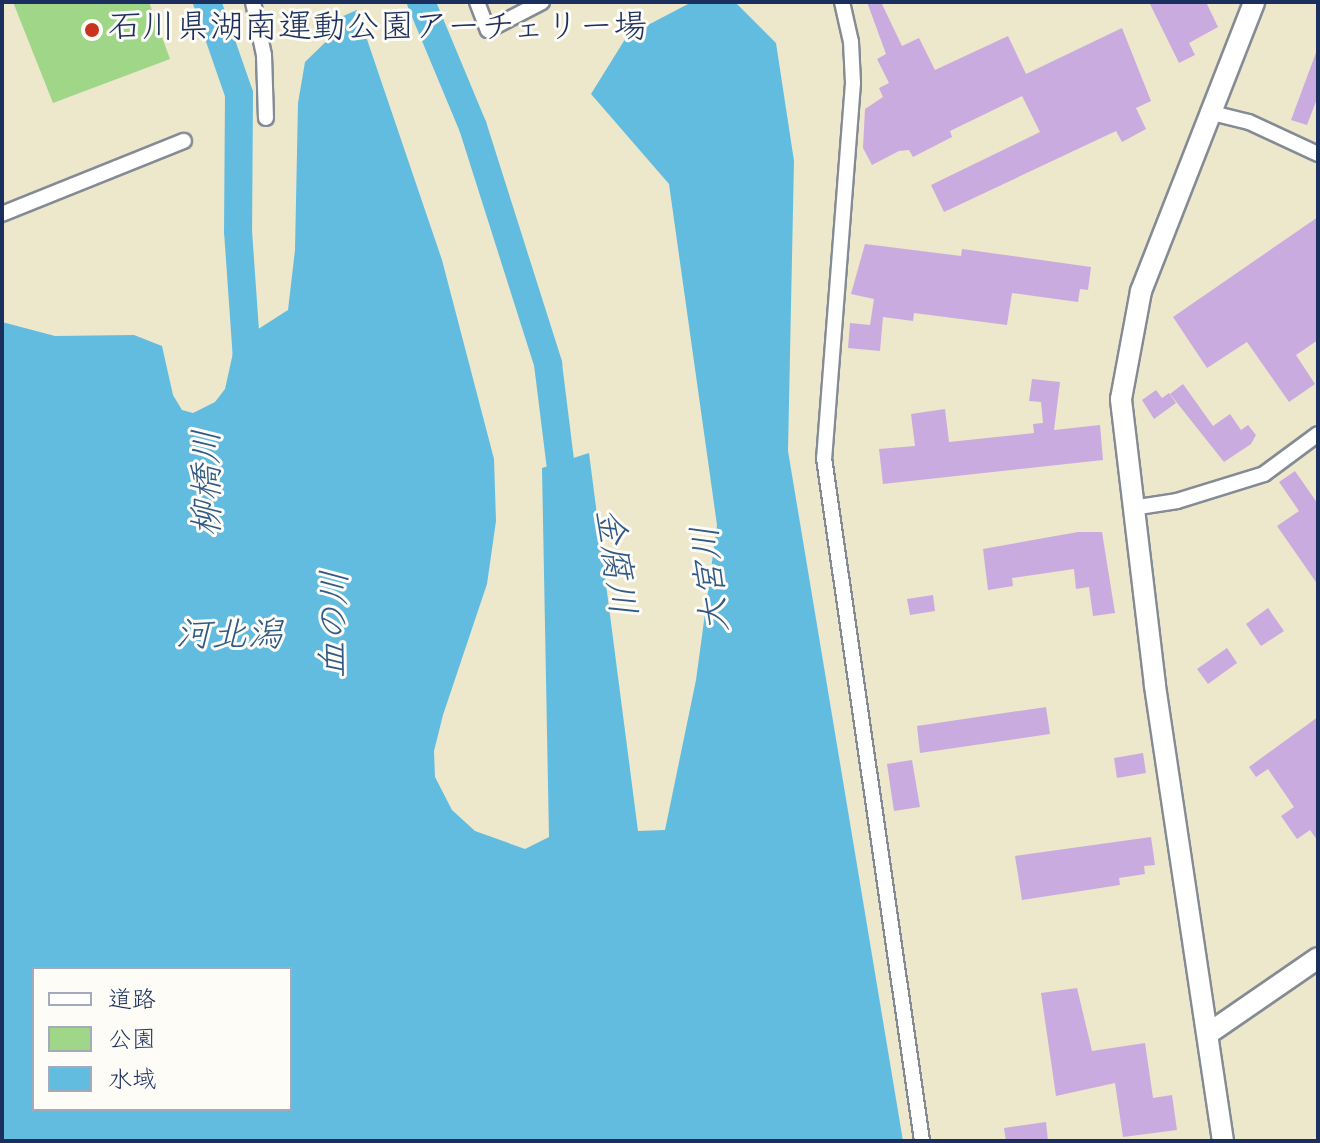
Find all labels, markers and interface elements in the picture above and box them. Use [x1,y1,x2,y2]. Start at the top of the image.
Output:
place label: 石川県湖南運動公園アーチェリー場 [108,10,651,50]
marker: 石川県湖南運動公園アーチェリー場 [83,21,101,39]
water label: 柳橋川 [188,429,232,537]
water label: 金腐川 [584,506,642,618]
water label: 大宮川 [686,523,740,635]
water label: 血の川 [314,570,360,678]
water label: 河北潟 [175,616,283,660]
legend [32,967,292,1111]
text: 道路 [108,984,156,1019]
text: 公園 [108,1024,156,1059]
text: 水域 [108,1064,156,1099]

